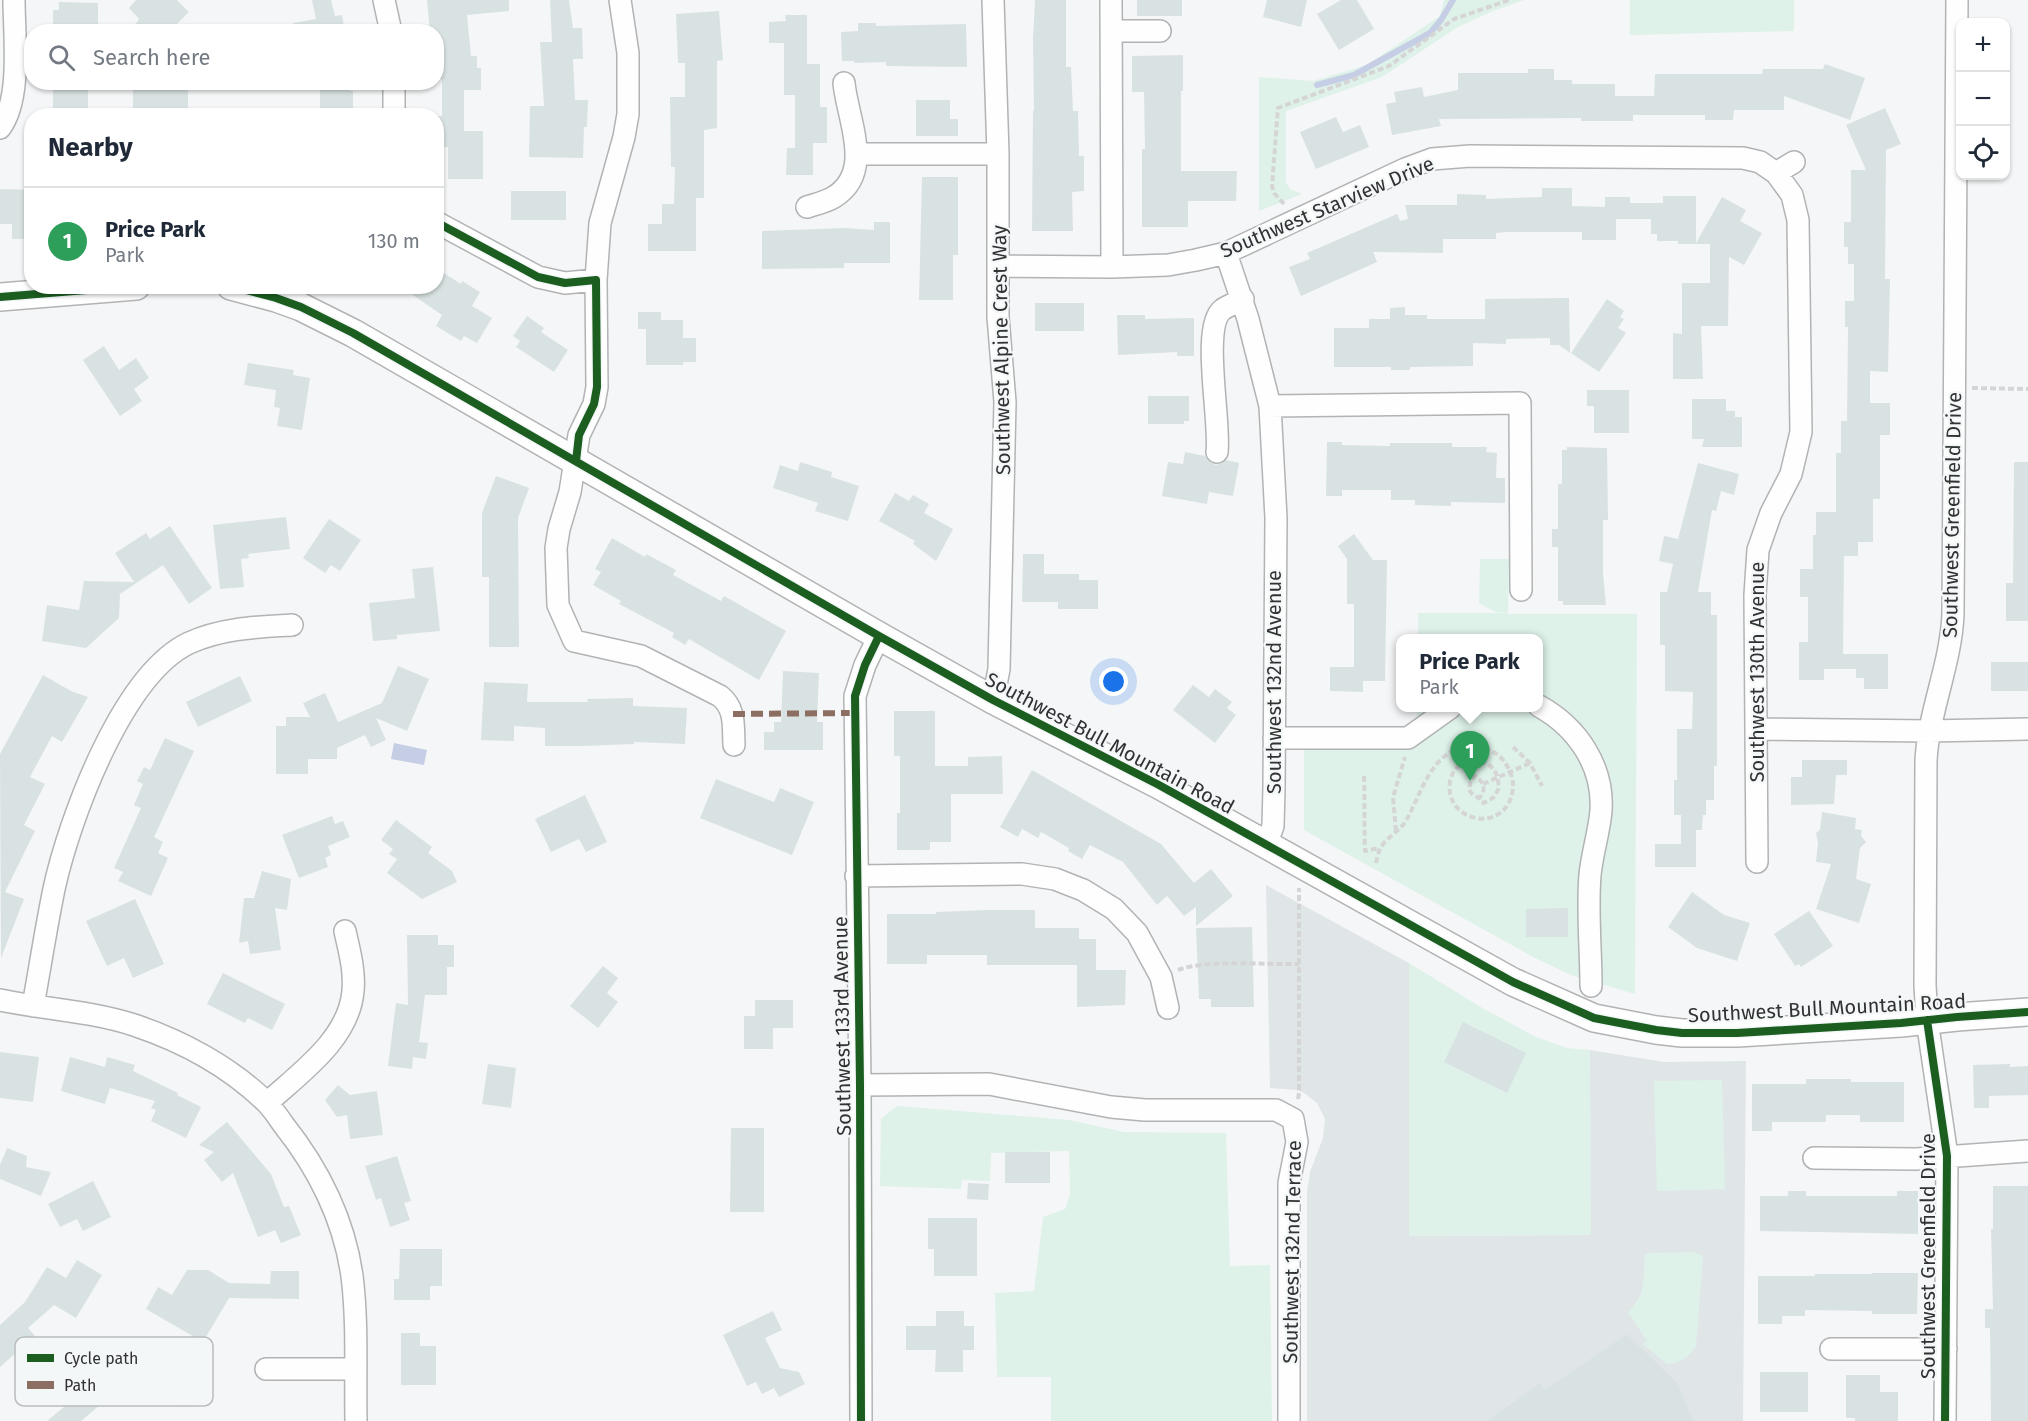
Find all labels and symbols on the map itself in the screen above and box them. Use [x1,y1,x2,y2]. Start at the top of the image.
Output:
street label: Southwest Starview Drive [1217,151,1437,263]
street label: Southwest Alpine Crest Way [987,225,1015,475]
street label: Southwest Greenfield Drive [1938,392,1966,638]
street label: Southwest 130th Avenue [1745,562,1769,782]
street label: Southwest 132nd Avenue [1262,570,1286,794]
street label: Southwest Bull Mountain Road [981,667,1239,819]
your location [1099,667,1128,696]
pin: 1 [1450,732,1490,781]
street label: Southwest 133rd Avenue [828,916,856,1136]
street label: Southwest Bull Mountain Road [1687,989,1967,1027]
street label: Southwest Greenfield Drive [1916,1133,1940,1379]
street label: Southwest 132nd Terrace [1278,1140,1306,1364]
legend [15,1337,213,1406]
text: Cycle path [64,1349,138,1368]
text: Path [64,1376,96,1395]

